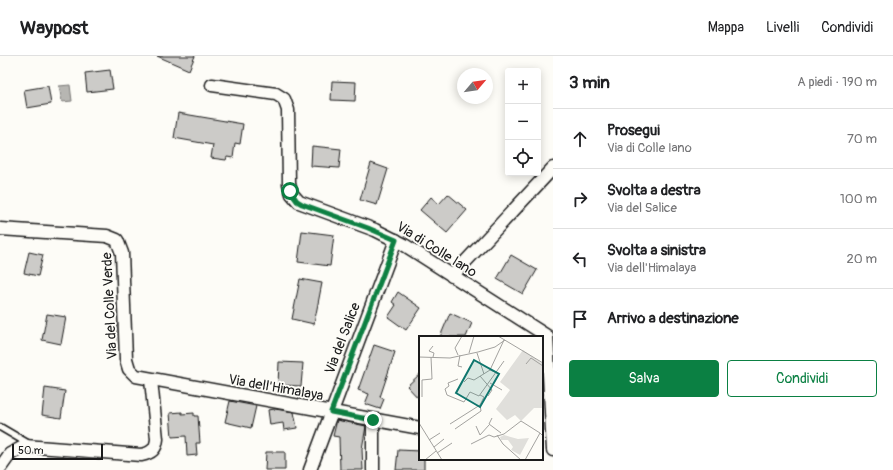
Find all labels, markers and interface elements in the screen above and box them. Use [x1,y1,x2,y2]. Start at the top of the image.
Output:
text: Waypost [20,16,89,40]
text: Mappa [708,19,744,36]
text: Livelli [766,19,799,36]
text: Condividi [821,19,873,36]
north arrow [457,68,493,104]
map controls [505,68,541,176]
button: + [505,68,541,104]
text: 3 min [569,72,610,93]
text: A piedi · 190 m [797,74,877,90]
button: − [505,104,541,140]
text: Prosegui [607,121,660,140]
icon: ahead [569,128,591,150]
text: 70 m [847,131,877,147]
button: locate [505,140,541,176]
text: Via di Colle Iano [607,140,692,156]
text: Svolta a destra [607,181,701,200]
route start [281,182,299,200]
icon: right [569,188,591,210]
text: 100 m [840,191,877,207]
text: Via del Salice [607,200,677,216]
street label: Via di Colle Iano [393,218,480,281]
text: Svolta a sinistra [607,241,706,260]
icon: left [569,248,591,270]
text: 20 m [846,251,877,267]
street label: Via del Colle Verde [98,252,121,360]
text: Via dell'Himalaya [607,260,696,276]
street label: Via del Salice [321,300,364,376]
icon: arrive [569,308,591,330]
text: Arrivo a destinazione [607,309,739,328]
inset map [419,336,543,460]
button: Salva [569,360,719,397]
button: Condividi [727,360,877,397]
street label: Via dell'Himalaya [227,371,325,404]
route end [364,411,382,429]
scale bar [12,442,103,461]
text: 50 m [18,444,44,457]

